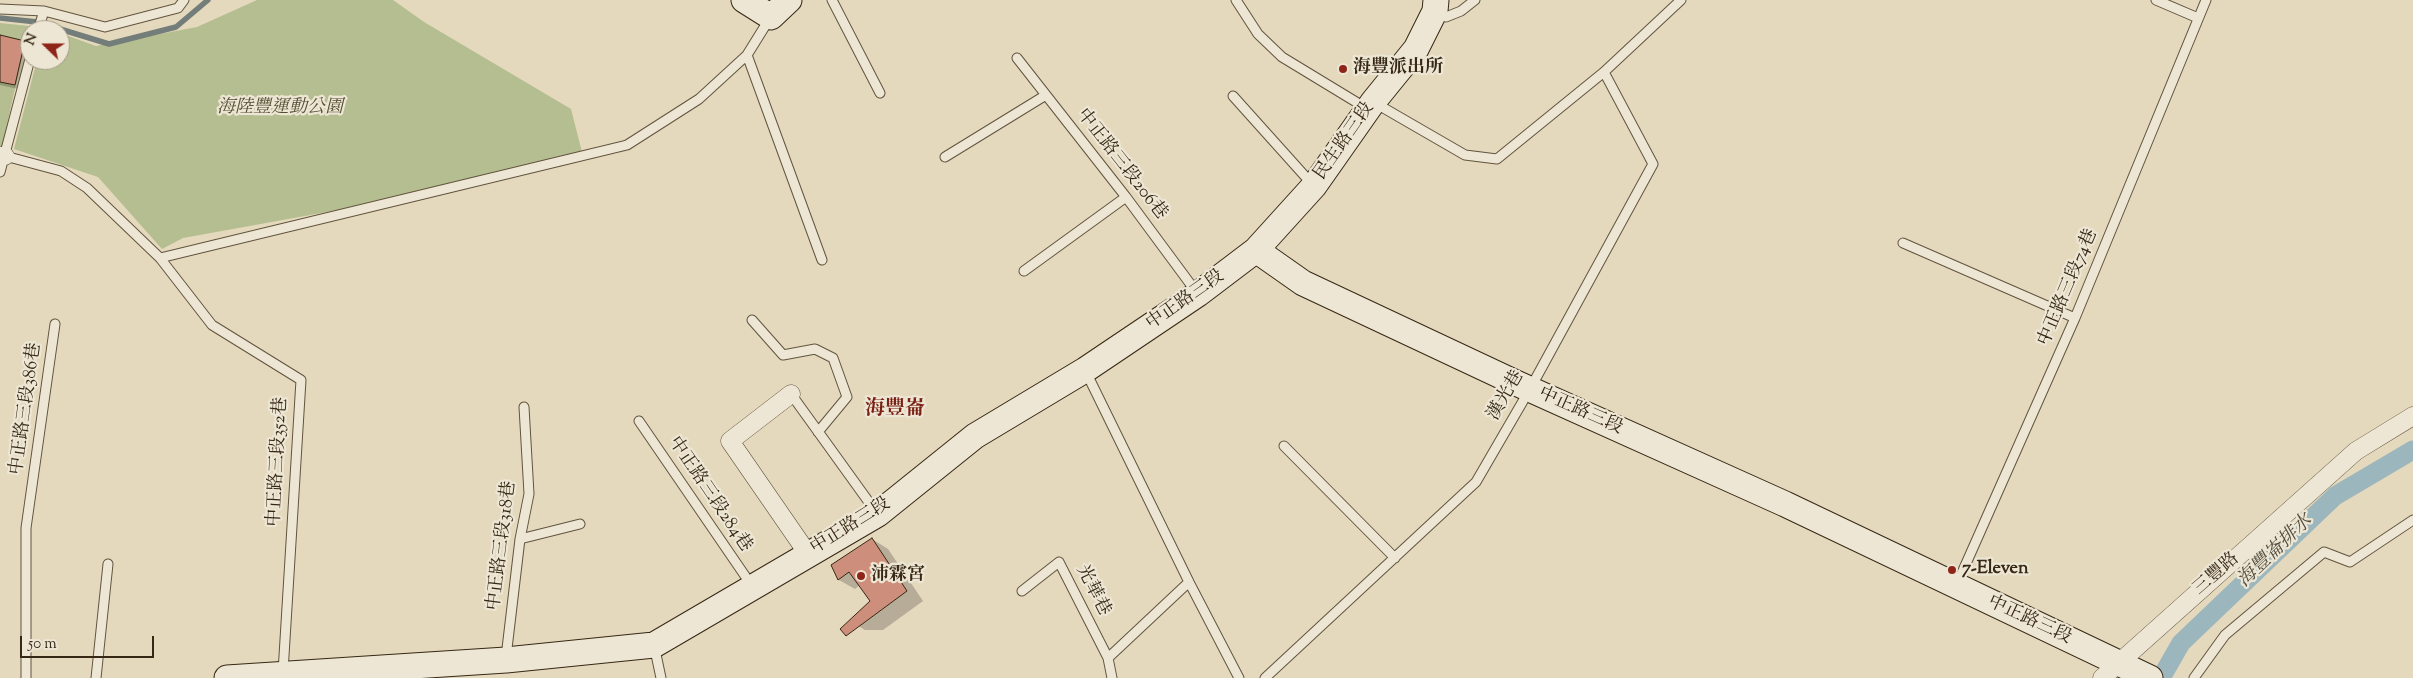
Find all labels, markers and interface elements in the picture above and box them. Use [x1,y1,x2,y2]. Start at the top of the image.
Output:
north arrow [20,20,70,70]
text: N [21,31,43,49]
place label: 海豐派出所 [1353,58,1443,80]
marker: 海豐派出所 [1337,63,1349,75]
park label: 海陸豐運動公園 [217,98,343,120]
street label: 民生路三段 [1310,99,1380,185]
street label: 中正路三段206巷 [1071,105,1171,225]
street label: 中正路三段74巷 [2035,226,2103,350]
street label: 中正路三段 [1143,266,1229,336]
street label: 中正路三段386巷 [7,342,47,476]
street label: 漢光巷 [1484,367,1530,425]
street label: 中正路三段 [1534,384,1626,440]
street label: 中正路三段352巷 [265,397,293,527]
district label: 海豐崙 [865,399,925,423]
street label: 中正路三段284巷 [662,433,756,557]
street label: 中正路三段318巷 [484,480,522,612]
street label: 中正路三段 [807,494,895,560]
water label: 海豐崙排水 [2234,511,2318,593]
street label: 三豐路 [2190,549,2244,601]
place label: 7-Eleven [1962,559,2029,581]
street label: 光華巷 [1070,562,1114,620]
marker: 7-Eleven [1946,564,1958,576]
place label: 沛霖宮 [871,565,925,587]
marker: 沛霖宮 [855,570,867,582]
street label: 中正路三段 [1984,592,2074,650]
scale bar [22,626,156,658]
text: 50 m [28,634,57,655]

